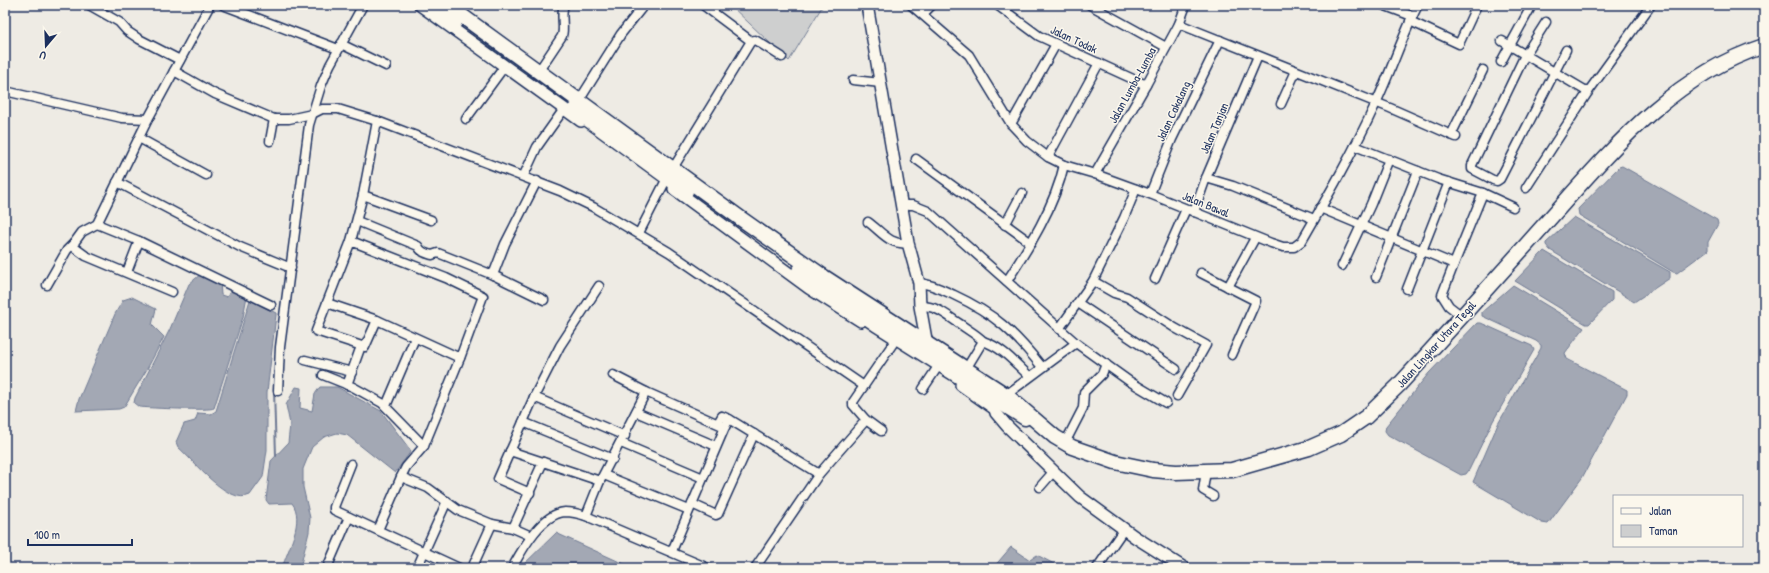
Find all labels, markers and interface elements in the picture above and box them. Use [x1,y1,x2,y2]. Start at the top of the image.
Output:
street label: Jalan Todak [1048,21,1100,57]
north arrow [26,26,66,66]
street label: Jalan Lumba-Lumba [1104,44,1160,126]
text: U [38,48,48,63]
street label: Jalan Cakalang [1152,78,1194,144]
street label: Jalan Tanjan [1196,100,1232,156]
street label: Jalan Bawal [1180,187,1233,221]
street label: Jalan Lingkar Utara Tegal [1392,296,1480,391]
legend [1613,495,1743,547]
text: Jalan [1649,502,1671,519]
scale bar [28,521,132,547]
text: Taman [1649,522,1678,539]
text: 100 m [34,526,60,543]

